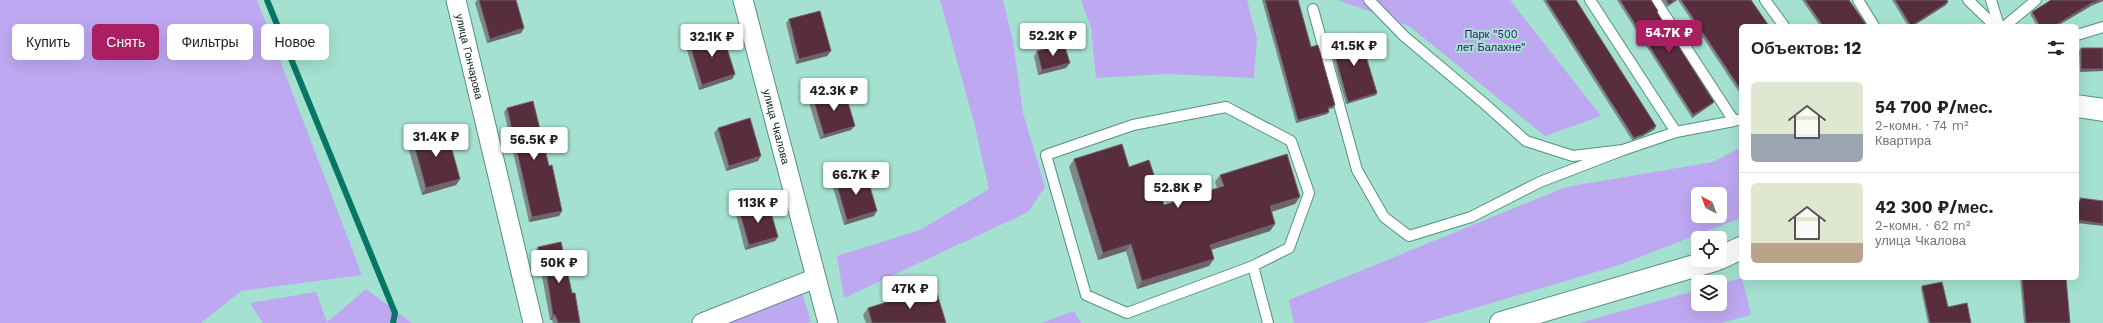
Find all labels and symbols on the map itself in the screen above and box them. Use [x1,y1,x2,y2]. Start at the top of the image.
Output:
street label: улица Гончарова [453,12,486,101]
pin: 54.7K ₽ [1632,20,1706,54]
pin: 52.2K ₽ [1016,23,1090,57]
pin: 32.1K ₽ [675,24,749,58]
park label: Парк "500 лет Балахне" [1457,28,1525,54]
pin: 41.5K ₽ [1317,33,1391,67]
pin: 42.3K ₽ [797,78,871,112]
street label: улица Чкалова [760,88,792,167]
pin: 31.4K ₽ [399,124,473,158]
pin: 56.5K ₽ [497,127,571,161]
pin: 66.7K ₽ [819,162,893,196]
pin: 52.8K ₽ [1141,175,1215,209]
north arrow [1691,187,1727,223]
pin: 113K ₽ [725,190,791,224]
pin: 50K ₽ [531,250,587,284]
pin: 47K ₽ [882,276,938,310]

